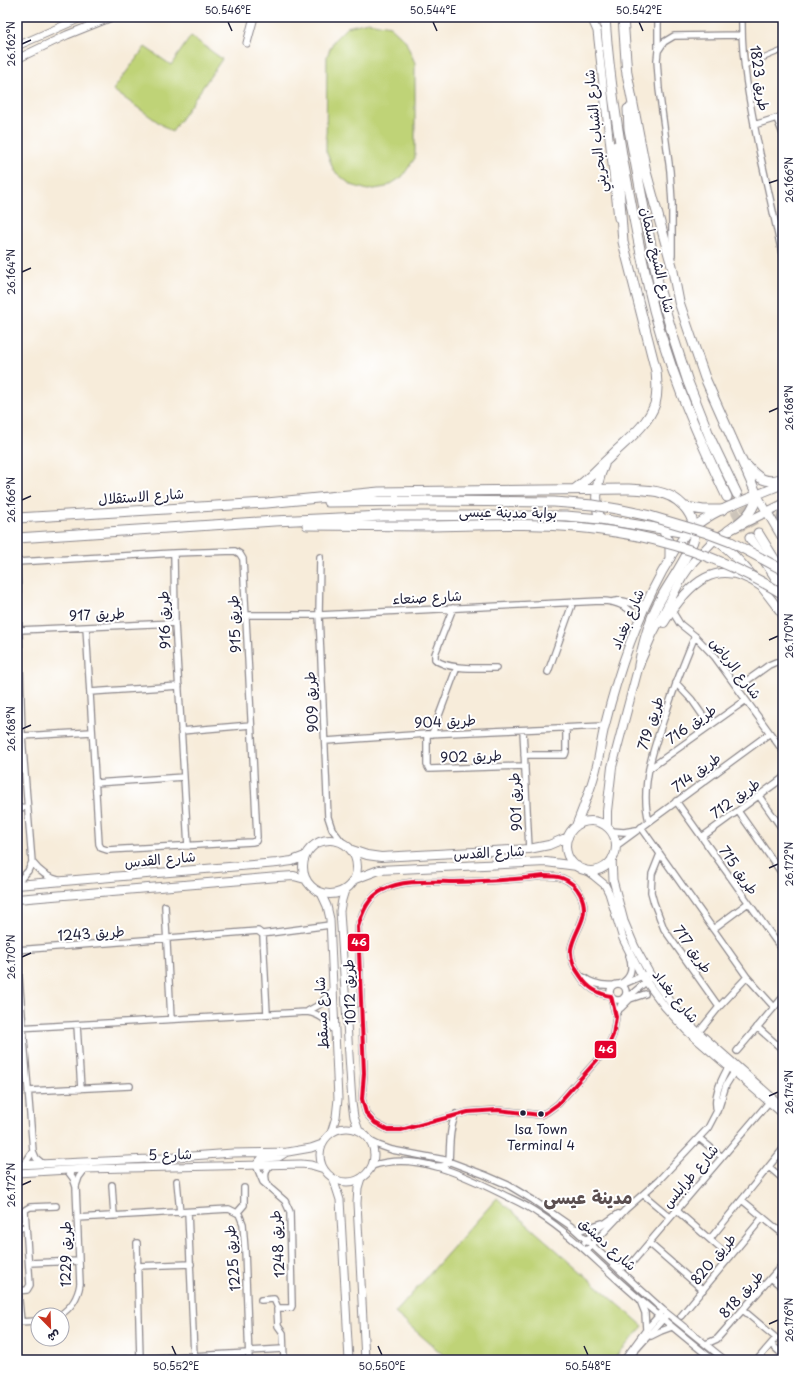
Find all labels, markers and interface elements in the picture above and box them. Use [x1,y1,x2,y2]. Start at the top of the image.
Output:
text: 50.546°E [205,2,251,17]
text: 50.544°E [410,2,456,17]
text: 50.542°E [616,2,662,17]
text: 26.162°N [3,21,18,67]
street label: طريق 1823 [745,44,775,112]
street label: شارع الشباب البحريني [578,68,615,194]
text: 26.166°N [781,157,796,203]
street label: شارع الشيخ سلمان [636,205,680,315]
text: 26.164°N [3,249,18,295]
text: 26.168°N [781,385,796,431]
text: 26.166°N [3,477,18,523]
street label: شارع الاستقلال [97,483,185,509]
street label: بوابة مدينة عيسى [459,501,557,523]
street label: شارع صنعاء [392,585,462,609]
street label: شارع بغداد [605,586,649,652]
street label: طريق 916 [152,591,176,649]
street label: طريق 915 [222,594,246,654]
street label: طريق 917 [69,602,125,626]
text: 26.170°N [781,613,796,659]
street label: شارع الرياض [705,633,767,703]
street label: طريق 909 [299,671,323,733]
street label: طريق 719 [631,693,669,753]
street label: طريق 716 [662,699,720,749]
text: 26.168°N [3,706,18,752]
street label: طريق 904 [414,709,476,733]
street label: طريق 902 [440,744,502,768]
street label: طريق 714 [667,747,725,797]
street label: طريق 901 [503,772,527,832]
street label: طريق 712 [706,773,764,823]
street label: شارع القدس [453,840,525,864]
street label: طريق 715 [714,841,764,899]
text: 26.172°N [781,841,796,886]
street label: شارع القدس [124,845,196,873]
street label: طريق 1243 [57,920,125,946]
street label: طريق 717 [669,920,717,978]
line badge: 46 [347,933,370,952]
text: 46 [351,933,367,950]
text: 26.170°N [3,934,18,980]
street label: طريق 1012 [337,959,361,1025]
street label: شارع بغداد [648,965,704,1027]
street label: شارع مسقط [309,976,333,1050]
line badge: 46 [594,1040,617,1059]
text: 46 [598,1040,614,1057]
text: 26.174°N [781,1070,796,1114]
unlabelled marker [518,1108,528,1118]
marker: Isa Town Terminal 4 [536,1109,546,1119]
place label: Isa Town Terminal 4 [507,1119,575,1154]
street label: شارع طرابلس [657,1139,723,1213]
street label: شارع 5 [148,1143,192,1165]
text: 26.172°N [3,1162,18,1207]
district label: مدينة عيسى [544,1183,632,1210]
street label: طريق 1248 [264,1209,290,1279]
street label: شارع دمشق [575,1212,641,1276]
street label: طريق 1229 [55,1221,76,1287]
street label: طريق 1225 [219,1224,245,1292]
street label: طريق 820 [685,1229,741,1289]
street label: طريق 818 [714,1265,768,1323]
text: 26.176°N [781,1298,796,1342]
north arrow [30,1307,70,1347]
text: ش [45,1326,63,1347]
text: 50.552°E [153,1358,199,1373]
text: 50.550°E [358,1358,406,1373]
text: 50.548°E [565,1358,611,1373]

